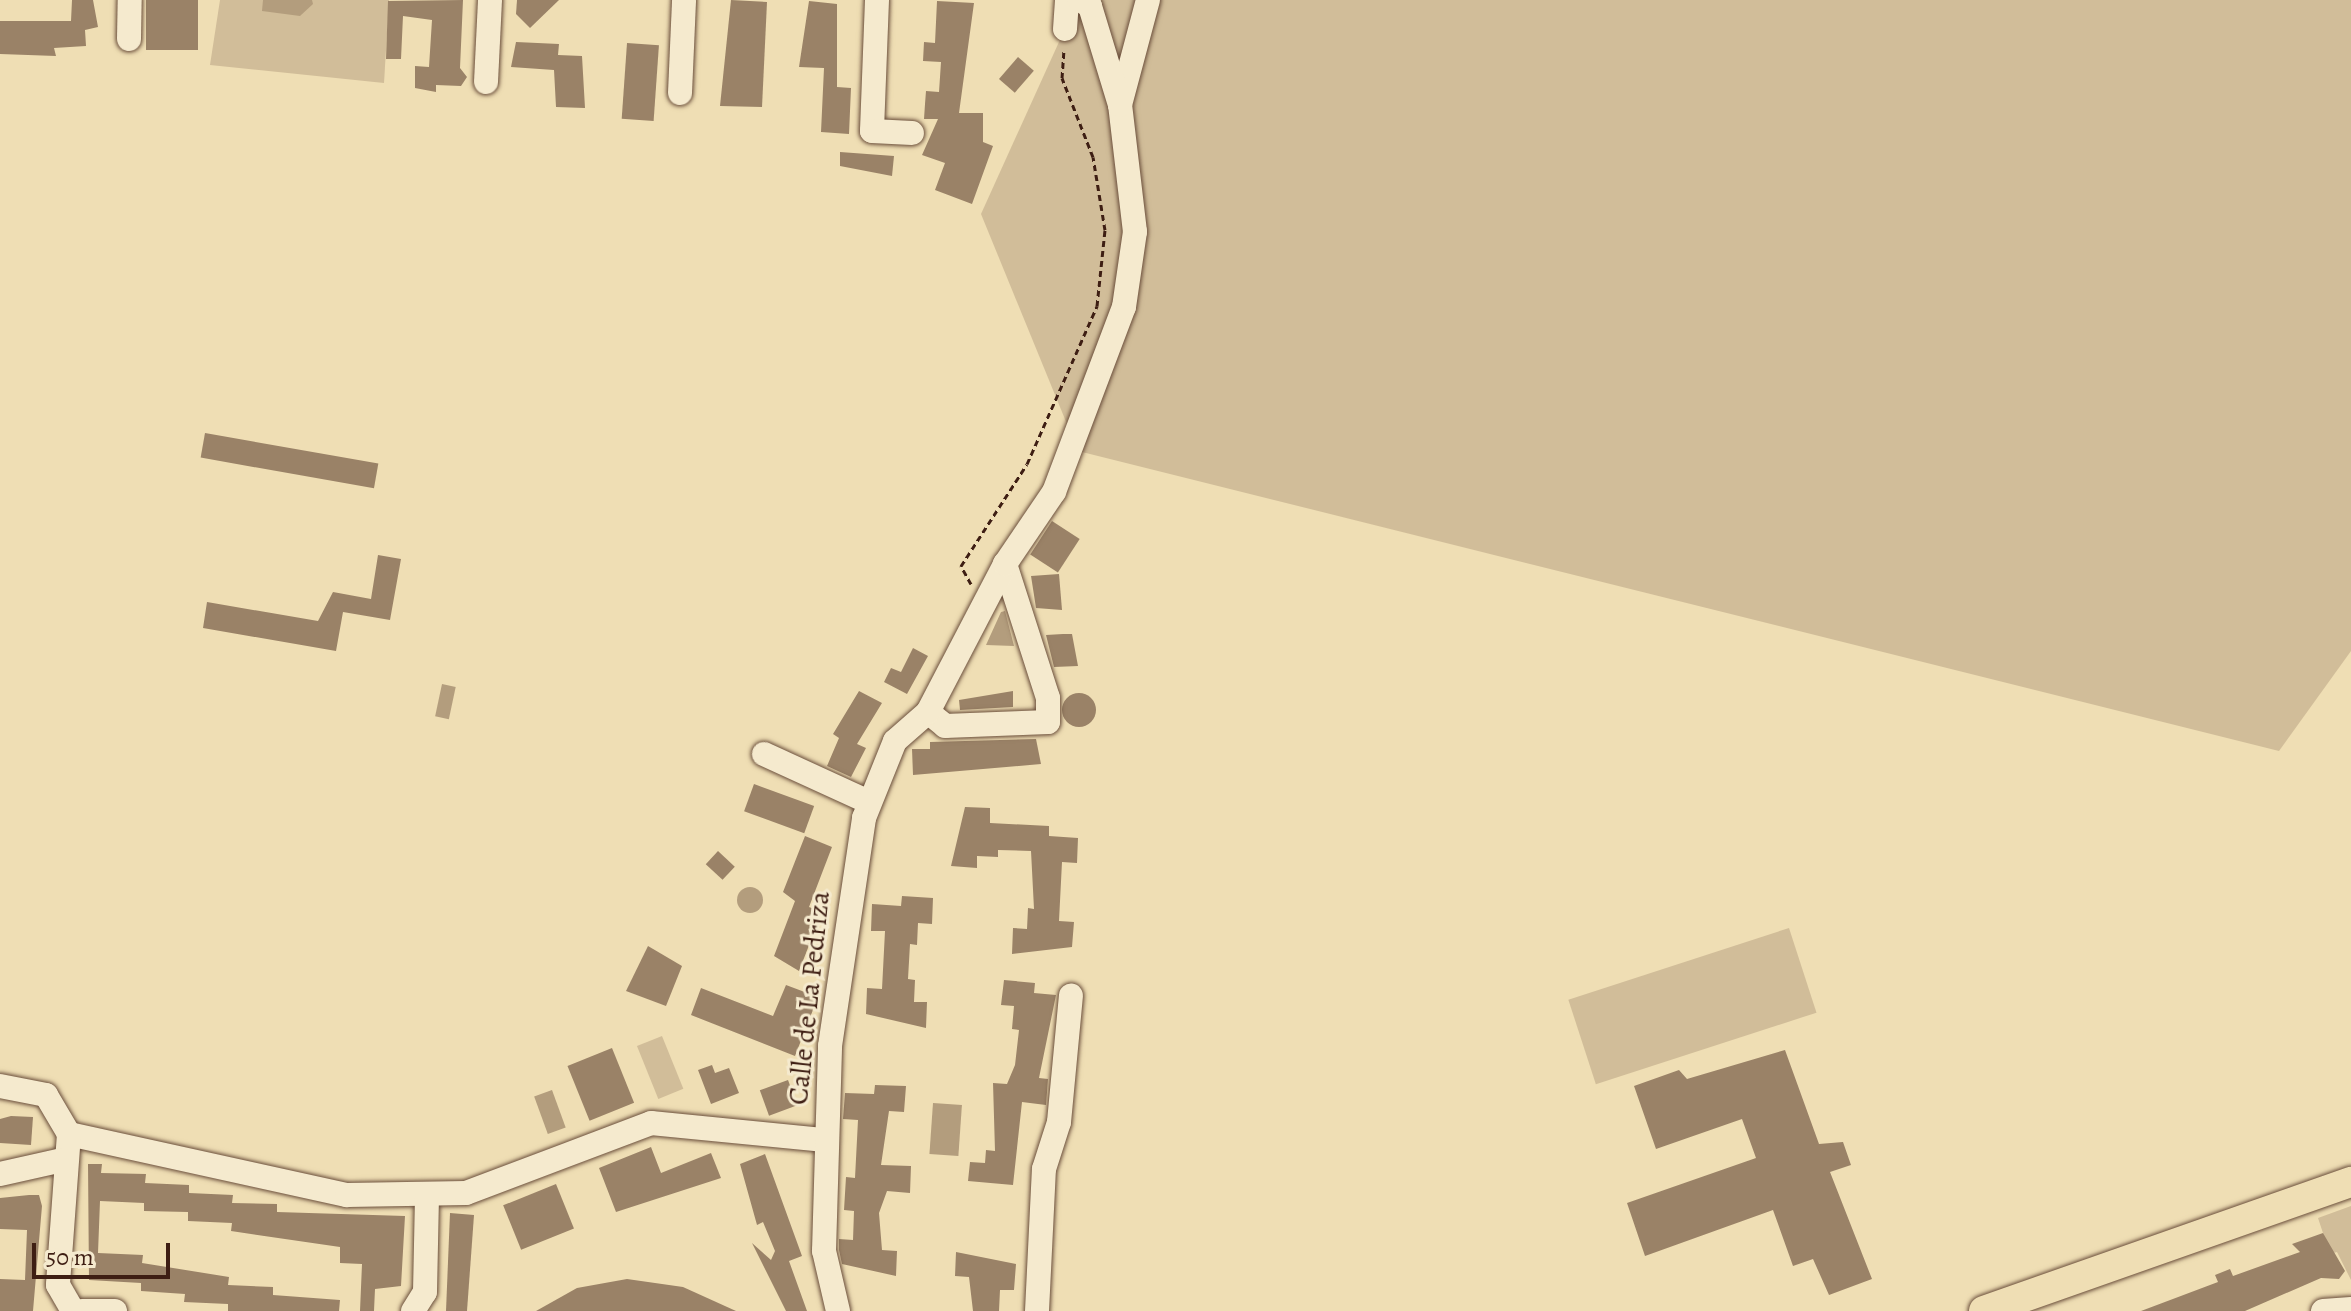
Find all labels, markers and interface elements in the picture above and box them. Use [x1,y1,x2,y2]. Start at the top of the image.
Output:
street label: Calle de La Pedriza [781,890,837,1106]
scale bar [36,1227,174,1277]
text: 50 m [46,1241,94,1273]

